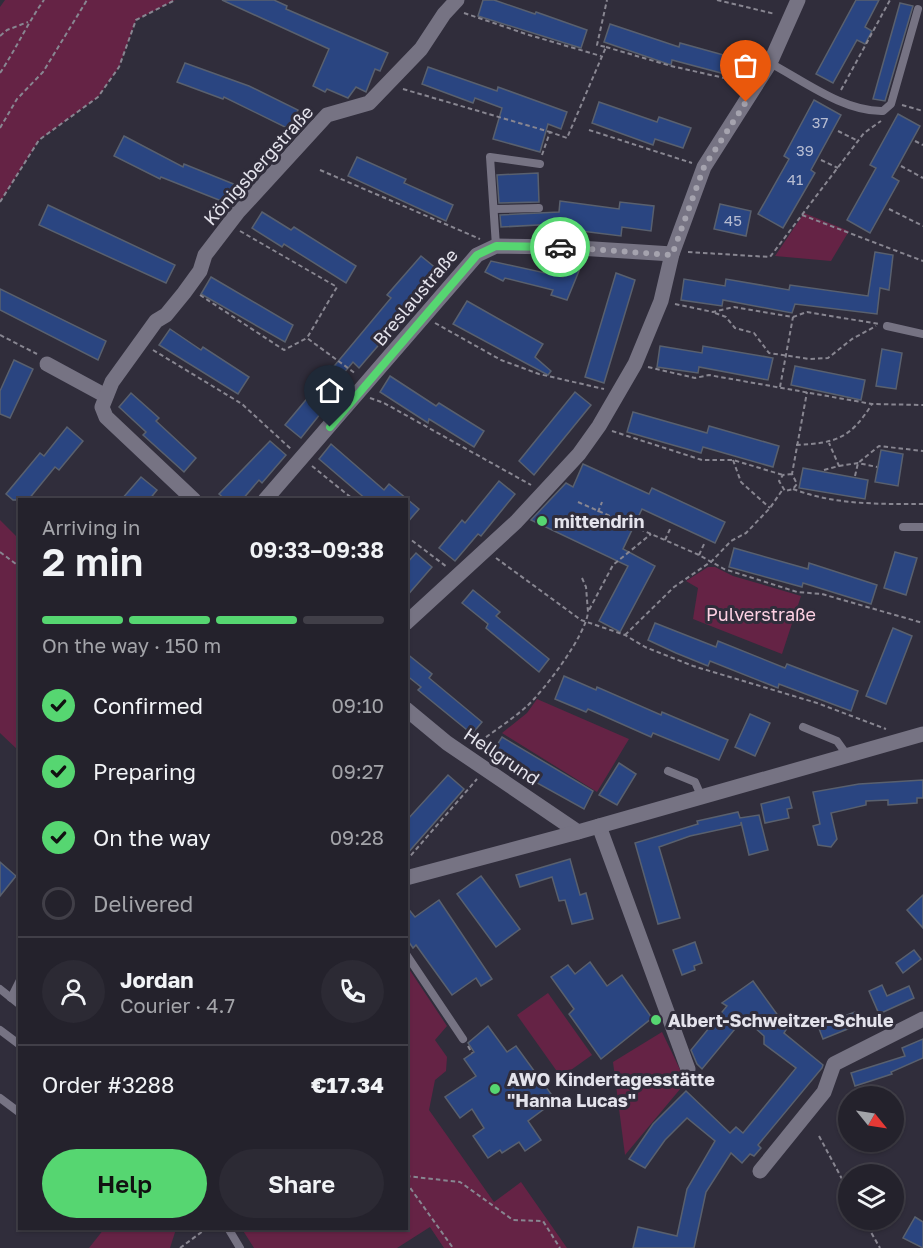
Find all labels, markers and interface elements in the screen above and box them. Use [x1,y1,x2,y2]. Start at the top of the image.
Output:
pin [720,40,771,102]
icon: bag [729,49,762,82]
street label: Königsbergstraße [198,101,318,229]
house number: 37 [812,113,828,131]
house number: 39 [796,141,814,159]
house number: 41 [787,170,803,188]
house number: 45 [724,211,742,229]
courier [530,217,590,277]
icon: car [544,231,577,264]
street label: Breslaustraße [368,244,462,350]
pin [304,365,355,427]
icon: home [313,374,346,407]
place label: mittendrin [554,510,644,532]
marker: mittendrin [535,514,549,528]
text: Arriving in [42,515,140,539]
text: 09:33–09:38 [249,536,384,563]
text: 2 min [42,538,143,585]
park label: Pulverstraße [706,603,816,625]
text: On the way · 150 m [42,633,221,657]
icon: check [42,689,75,722]
text: Confirmed [93,692,203,719]
text: 09:10 [331,693,384,717]
street label: Hellgrund [460,723,544,789]
icon: check [42,755,75,788]
text: Preparing [93,758,196,785]
text: 09:27 [331,759,384,783]
icon: check [42,821,75,854]
text: On the way [93,824,211,851]
text: 09:28 [330,825,384,849]
text: Delivered [93,890,193,917]
button: person [42,960,105,1023]
button: phone [321,960,384,1023]
text: Jordan [120,966,194,993]
text: Courier · 4.7 [120,993,235,1017]
place label: Albert-Schweitzer-Schule [668,1009,894,1031]
marker: Albert-Schweitzer-Schule [649,1013,663,1027]
place label: AWO Kindertagesstätte "Hanna Lucas" [507,1068,715,1111]
text: Order #3288 [42,1071,174,1098]
text: €17.34 [311,1071,384,1098]
marker: AWO Kindertagesstätte "Hanna Lucas" [488,1082,502,1096]
north arrow [838,1086,904,1152]
map controls [838,1086,904,1230]
button: Help [42,1149,207,1218]
button: Share [219,1149,384,1218]
button: layers [838,1164,904,1230]

